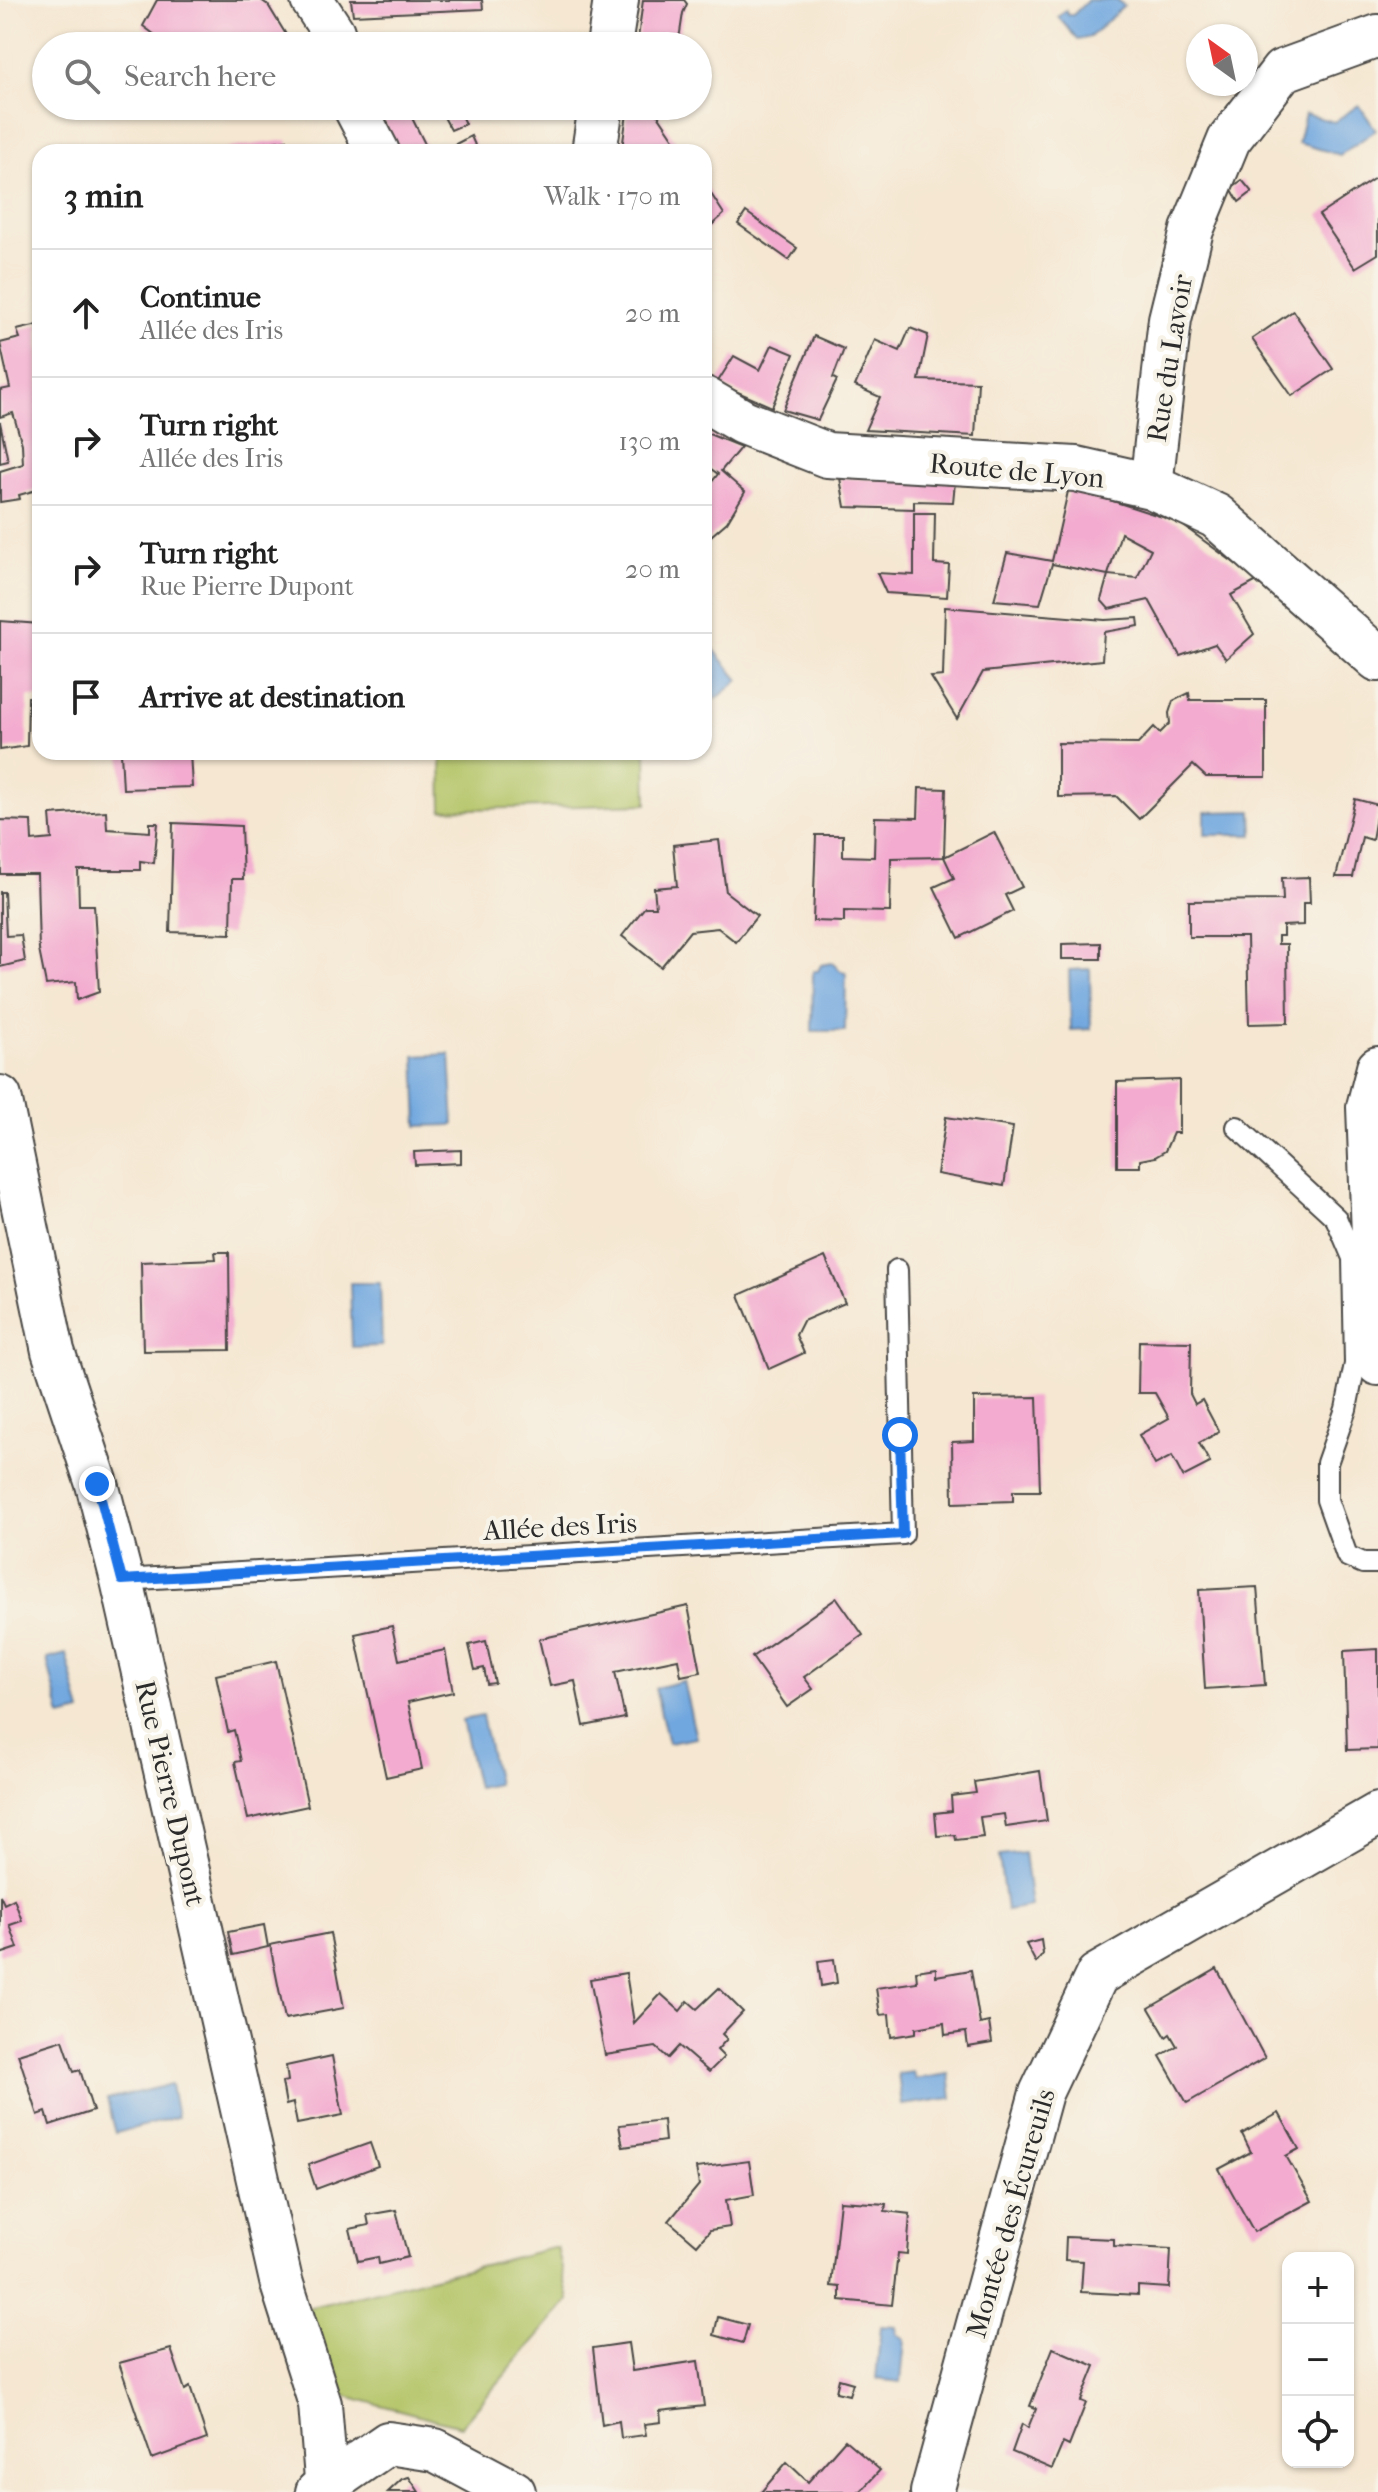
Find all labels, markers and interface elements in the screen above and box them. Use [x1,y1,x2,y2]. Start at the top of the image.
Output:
north arrow [1186,24,1258,96]
search box [32,32,712,120]
icon: search [60,54,104,98]
text: Search here [124,59,276,94]
text: 3 min [64,176,143,216]
text: Walk · 170 m [544,181,680,212]
street label: Rue du Lavoir [1140,272,1199,444]
text: Continue [140,280,261,315]
icon: ahead [64,291,108,335]
text: 20 m [625,298,680,329]
text: Allée des Iris [140,315,283,346]
text: Turn right [140,408,278,443]
icon: right [64,419,108,463]
text: 130 m [619,426,680,457]
text: Allée des Iris [140,443,283,474]
street label: Route de Lyon [928,446,1106,495]
text: Turn right [140,536,278,571]
icon: right [64,547,108,591]
text: 20 m [625,554,680,585]
text: Rue Pierre Dupont [140,571,354,602]
icon: arrive [64,675,108,719]
text: Arrive at destination [140,680,405,715]
route start [882,1417,918,1453]
route end [79,1466,115,1502]
street label: Allée des Iris [481,1506,638,1547]
street label: Rue Pierre Dupont [129,1677,212,1909]
street label: Montée des Écureuils [959,2085,1062,2341]
map controls [1282,2252,1354,2468]
button: + [1282,2252,1354,2324]
button: − [1282,2324,1354,2396]
button: locate [1282,2396,1354,2468]

